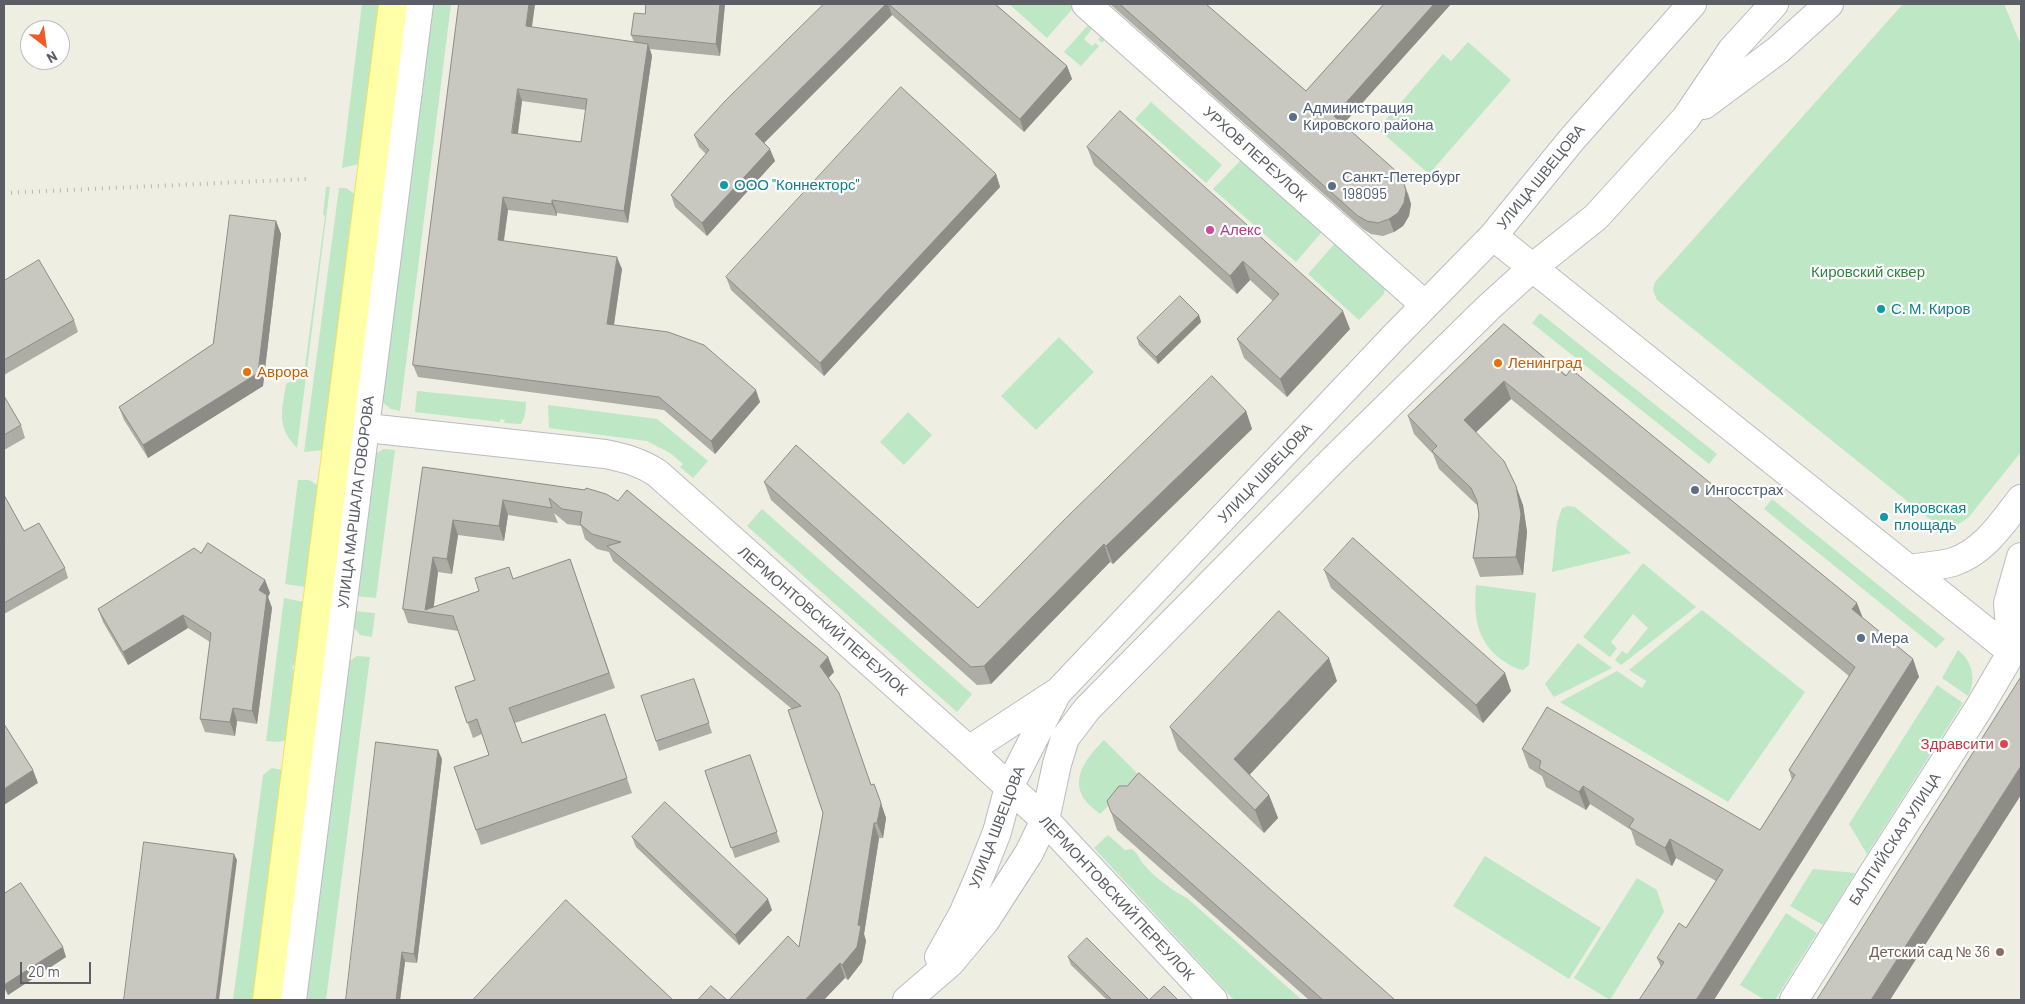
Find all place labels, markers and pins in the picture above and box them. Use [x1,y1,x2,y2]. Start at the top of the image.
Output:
place label: Администрация Кировского района [1303,99,1434,134]
marker: Администрация Кировского района [1287,111,1299,123]
place label: Санкт-Петербург 198095 [1342,168,1461,203]
place label: ООО "Коннекторс" [734,176,859,194]
marker: ООО "Коннекторс" [718,179,730,191]
marker: Санкт-Петербург 198095 [1326,180,1338,192]
place label: Алекс [1220,221,1261,239]
marker: Алекс [1204,224,1216,236]
place label: С. М. Киров [1891,300,1970,318]
marker: С. М. Киров [1875,303,1887,315]
place label: Ленинград [1508,354,1582,372]
marker: Ленинград [1492,357,1504,369]
place label: Аврора [257,363,308,381]
marker: Аврора [241,366,253,378]
place label: Ингосстрах [1705,481,1784,499]
marker: Ингосстрах [1689,484,1701,496]
place label: Кировская площадь [1894,499,1966,534]
marker: Кировская площадь [1878,511,1890,523]
place label: Мера [1871,629,1909,647]
marker: Мера [1855,632,1867,644]
place label: Здравсити [1921,735,1994,753]
marker: Здравсити [1998,738,2010,750]
place label: Детский сад № 36 [1869,943,1990,961]
marker: Детский сад № 36 [1994,946,2006,958]

